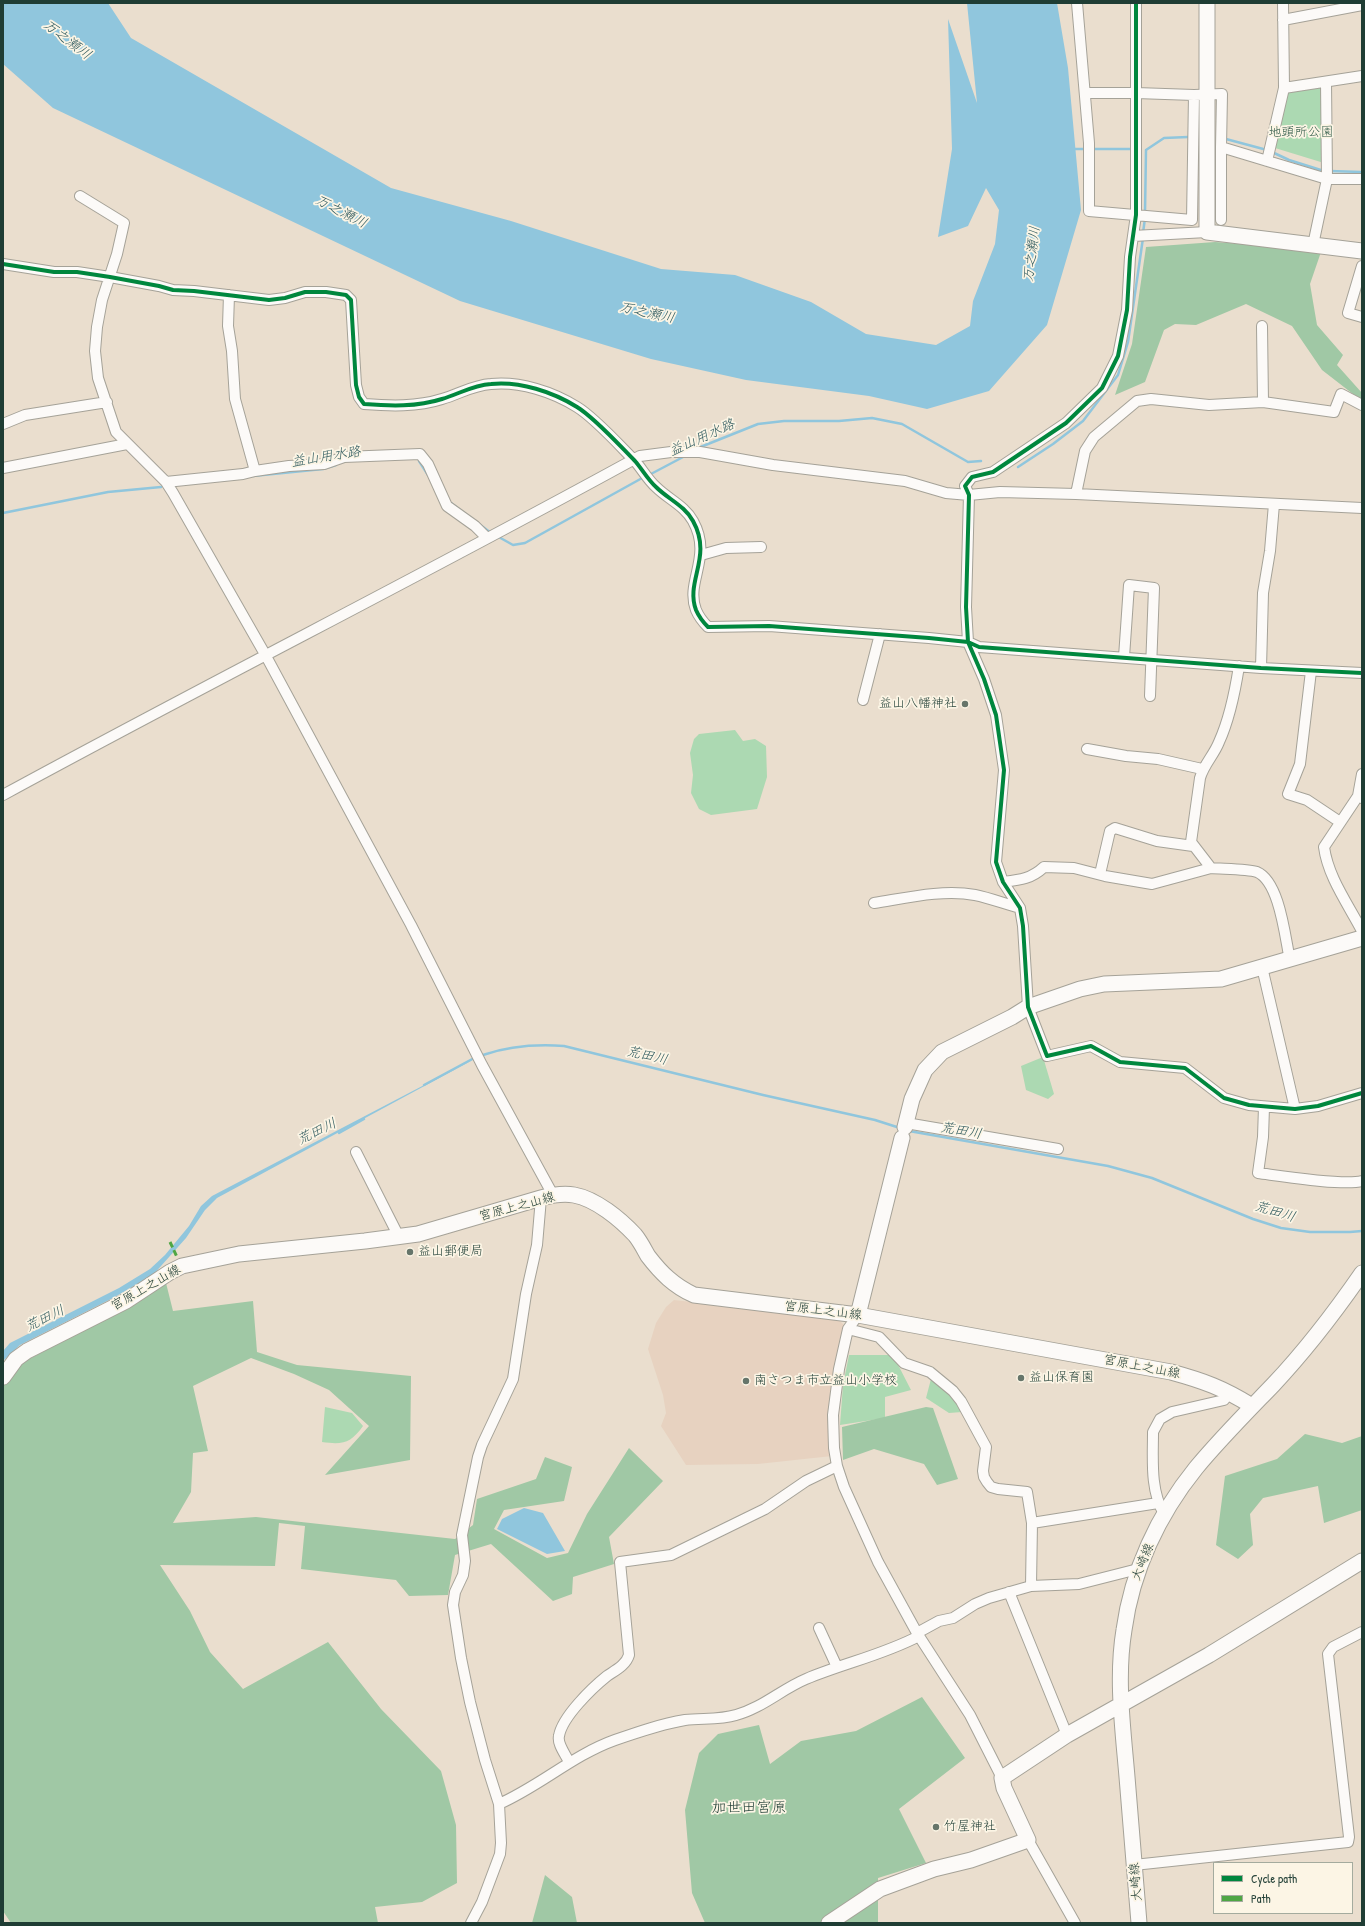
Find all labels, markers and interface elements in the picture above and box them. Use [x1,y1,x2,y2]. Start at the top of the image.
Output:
water label: 万之瀬川 [40,16,94,64]
park label: 地頭所公園 [1269,125,1333,141]
water label: 万之瀬川 [312,192,370,232]
water label: 万之瀬川 [1020,225,1044,283]
water label: 万之瀬川 [618,299,676,327]
water label: 益山用水路 [667,416,737,460]
water label: 益山用水路 [290,443,362,471]
place label: 益山八幡神社 [879,696,957,712]
marker: 益山八幡神社 [960,699,970,709]
water label: 荒田川 [625,1043,669,1069]
water label: 荒田川 [294,1115,340,1149]
water label: 荒田川 [939,1119,983,1143]
street label: 宮原上之山線 [477,1189,557,1225]
water label: 荒田川 [1252,1198,1298,1226]
place label: 益山郵便局 [418,1244,483,1260]
marker: 益山郵便局 [405,1247,415,1257]
street label: 宮原上之山線 [108,1262,184,1314]
street label: 宮原上之山線 [783,1299,863,1323]
water label: 荒田川 [22,1302,68,1336]
street label: 宮原上之山線 [1102,1352,1182,1382]
place label: 益山保育園 [1029,1370,1094,1386]
place label: 南さつま市立益山小学校 [754,1373,897,1389]
marker: 益山保育園 [1016,1373,1026,1383]
marker: 南さつま市立益山小学校 [741,1376,751,1386]
street label: 大崎線 [1128,1541,1158,1583]
district label: 加世田宮原 [712,1799,786,1817]
place label: 竹屋神社 [944,1819,996,1835]
marker: 竹屋神社 [931,1822,941,1832]
street label: 大崎線 [1127,1862,1145,1902]
legend [1213,1862,1353,1914]
text: Cycle path [1251,1870,1297,1887]
text: Path [1251,1890,1271,1907]

